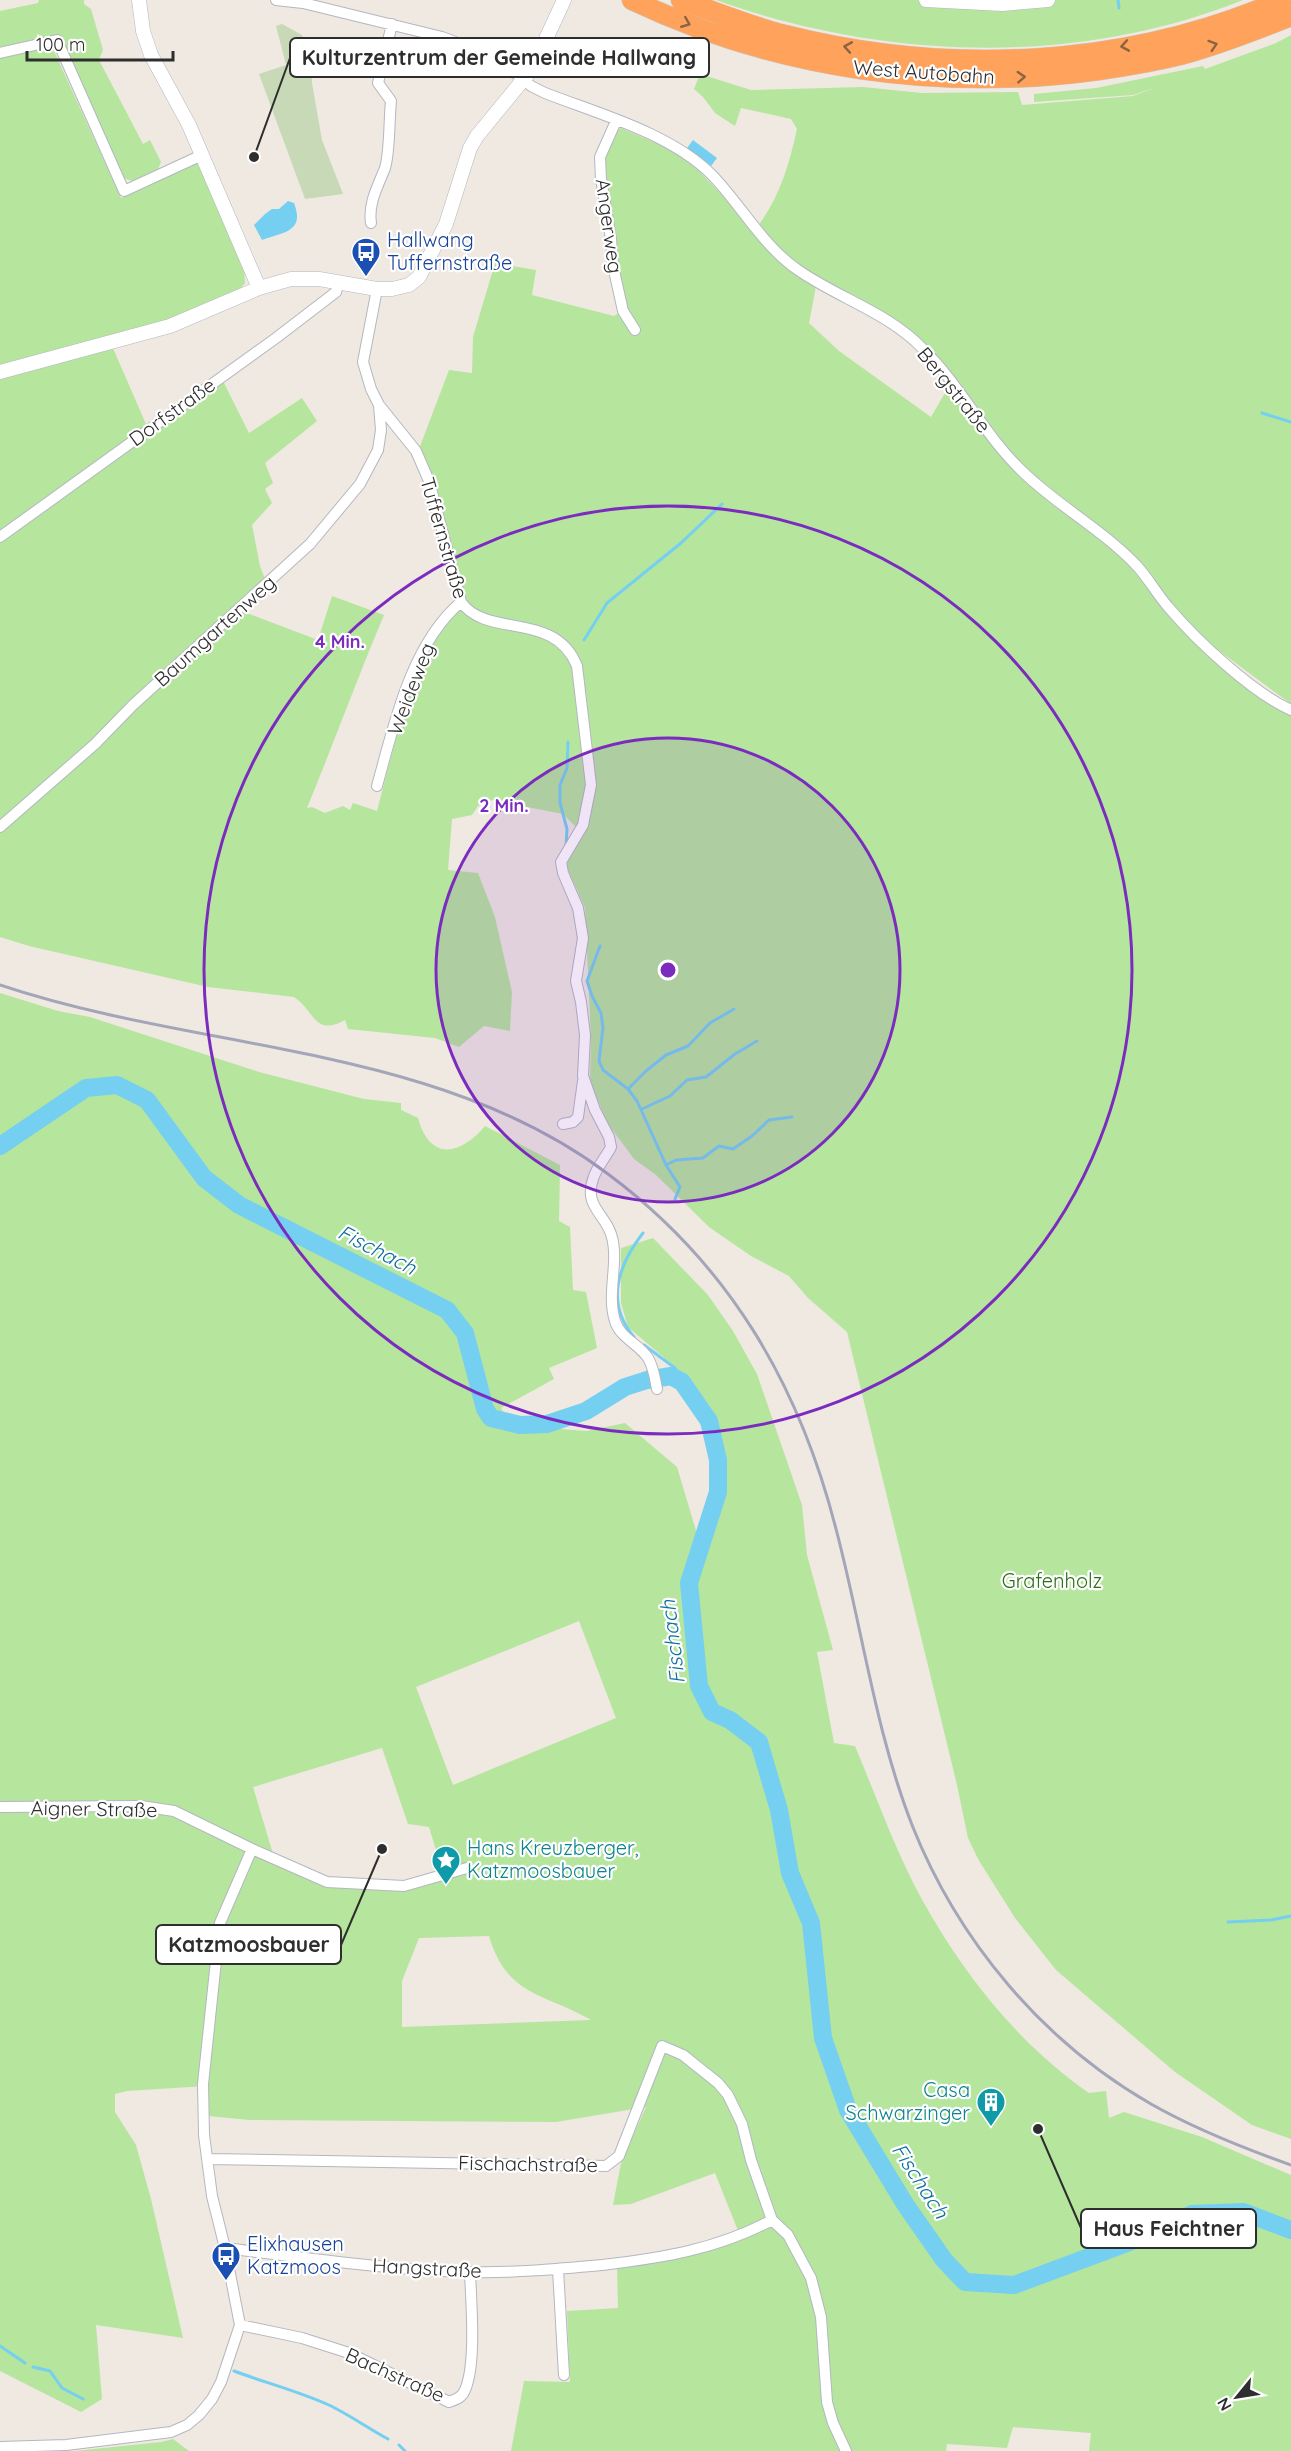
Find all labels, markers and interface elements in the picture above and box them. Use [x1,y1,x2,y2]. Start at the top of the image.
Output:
one-way arrow [680,16,691,28]
scale bar [27,24,172,62]
text: 100 m [36,33,85,56]
callout: Kulturzentrum der Gemeinde Hallwang [290,38,709,77]
one-way arrow [1121,39,1131,52]
one-way arrow [1207,39,1218,52]
one-way arrow [843,41,853,54]
text: Kulturzentrum der Gemeinde Hallwang [302,44,696,70]
street label: West Autobahn [852,54,996,89]
one-way arrow [1017,71,1026,84]
street label: Angerweg [590,177,629,275]
place label: Hallwang Tuffernstraße [387,227,512,275]
bus stop icon: Hallwang Tuffernstraße [350,236,382,278]
street label: Bergstraße [912,342,997,438]
street label: Dorfstraße [124,372,220,451]
street label: Tuffernstraße [415,474,474,601]
street label: Baumgartenweg [149,569,281,692]
text: 4 Min. [315,630,365,653]
street label: Weideweg [382,639,440,738]
text: 2 Min. [479,794,529,817]
centre of rings [658,960,678,980]
water label: Fischach [334,1218,422,1280]
park label: Grafenholz [1002,1568,1102,1593]
water label: Fischach [654,1598,690,1686]
street label: Aigner Straße [30,1795,158,1822]
place label: Hans Kreuzberger, Katzmoosbauer [467,1835,639,1883]
place icon: Hans Kreuzberger, Katzmoosbauer [430,1844,462,1886]
callout: Katzmoosbauer [156,1925,341,1964]
text: Katzmoosbauer [168,1931,330,1957]
place label: Casa Schwarzinger [846,2077,970,2125]
building icon: Casa Schwarzinger [975,2086,1007,2128]
water label: Fischach [887,2138,955,2224]
street label: Fischachstraße [458,2150,598,2177]
callout: Haus Feichtner [1081,2209,1256,2248]
text: Haus Feichtner [1093,2215,1245,2241]
place label: Elixhausen Katzmoos [247,2231,344,2279]
bus stop icon: Elixhausen Katzmoos [210,2240,242,2282]
street label: Hangstraße [372,2252,482,2283]
street label: Bachstraße [342,2342,449,2408]
north arrow [1207,2367,1267,2427]
text: N [1212,2394,1236,2415]

